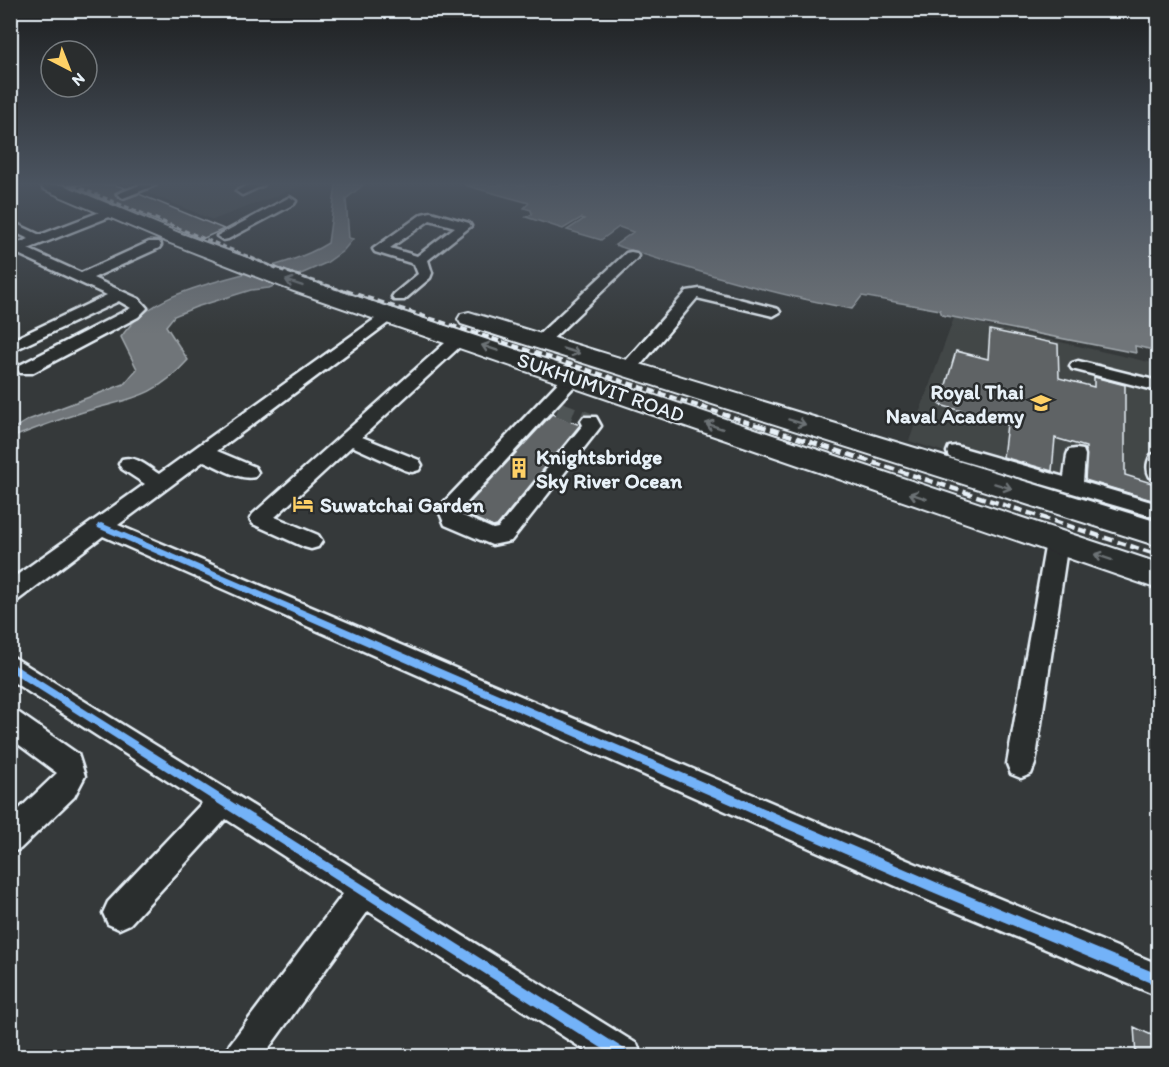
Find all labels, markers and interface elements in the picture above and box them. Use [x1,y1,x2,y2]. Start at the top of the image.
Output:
north arrow [39,39,99,99]
text: N [68,69,89,90]
one-way arrow [285,277,304,288]
one-way arrow [481,342,499,353]
one-way arrow [561,346,580,357]
street label: SUKHUMVIT ROAD [514,347,688,427]
place label: Royal Thai Naval Academy [886,379,1025,429]
school or university icon: Royal Thai Naval Academy [1029,391,1053,415]
one-way arrow [787,417,806,428]
one-way arrow [705,419,724,430]
place label: Knightsbridge Sky River Ocean [536,444,682,494]
building icon: Knightsbridge Sky River Ocean [507,456,531,480]
one-way arrow [994,481,1013,492]
one-way arrow [909,490,928,501]
hotel icon: Suwatchai Garden [291,492,315,516]
place label: Suwatchai Garden [320,492,484,517]
one-way arrow [1094,551,1113,562]

